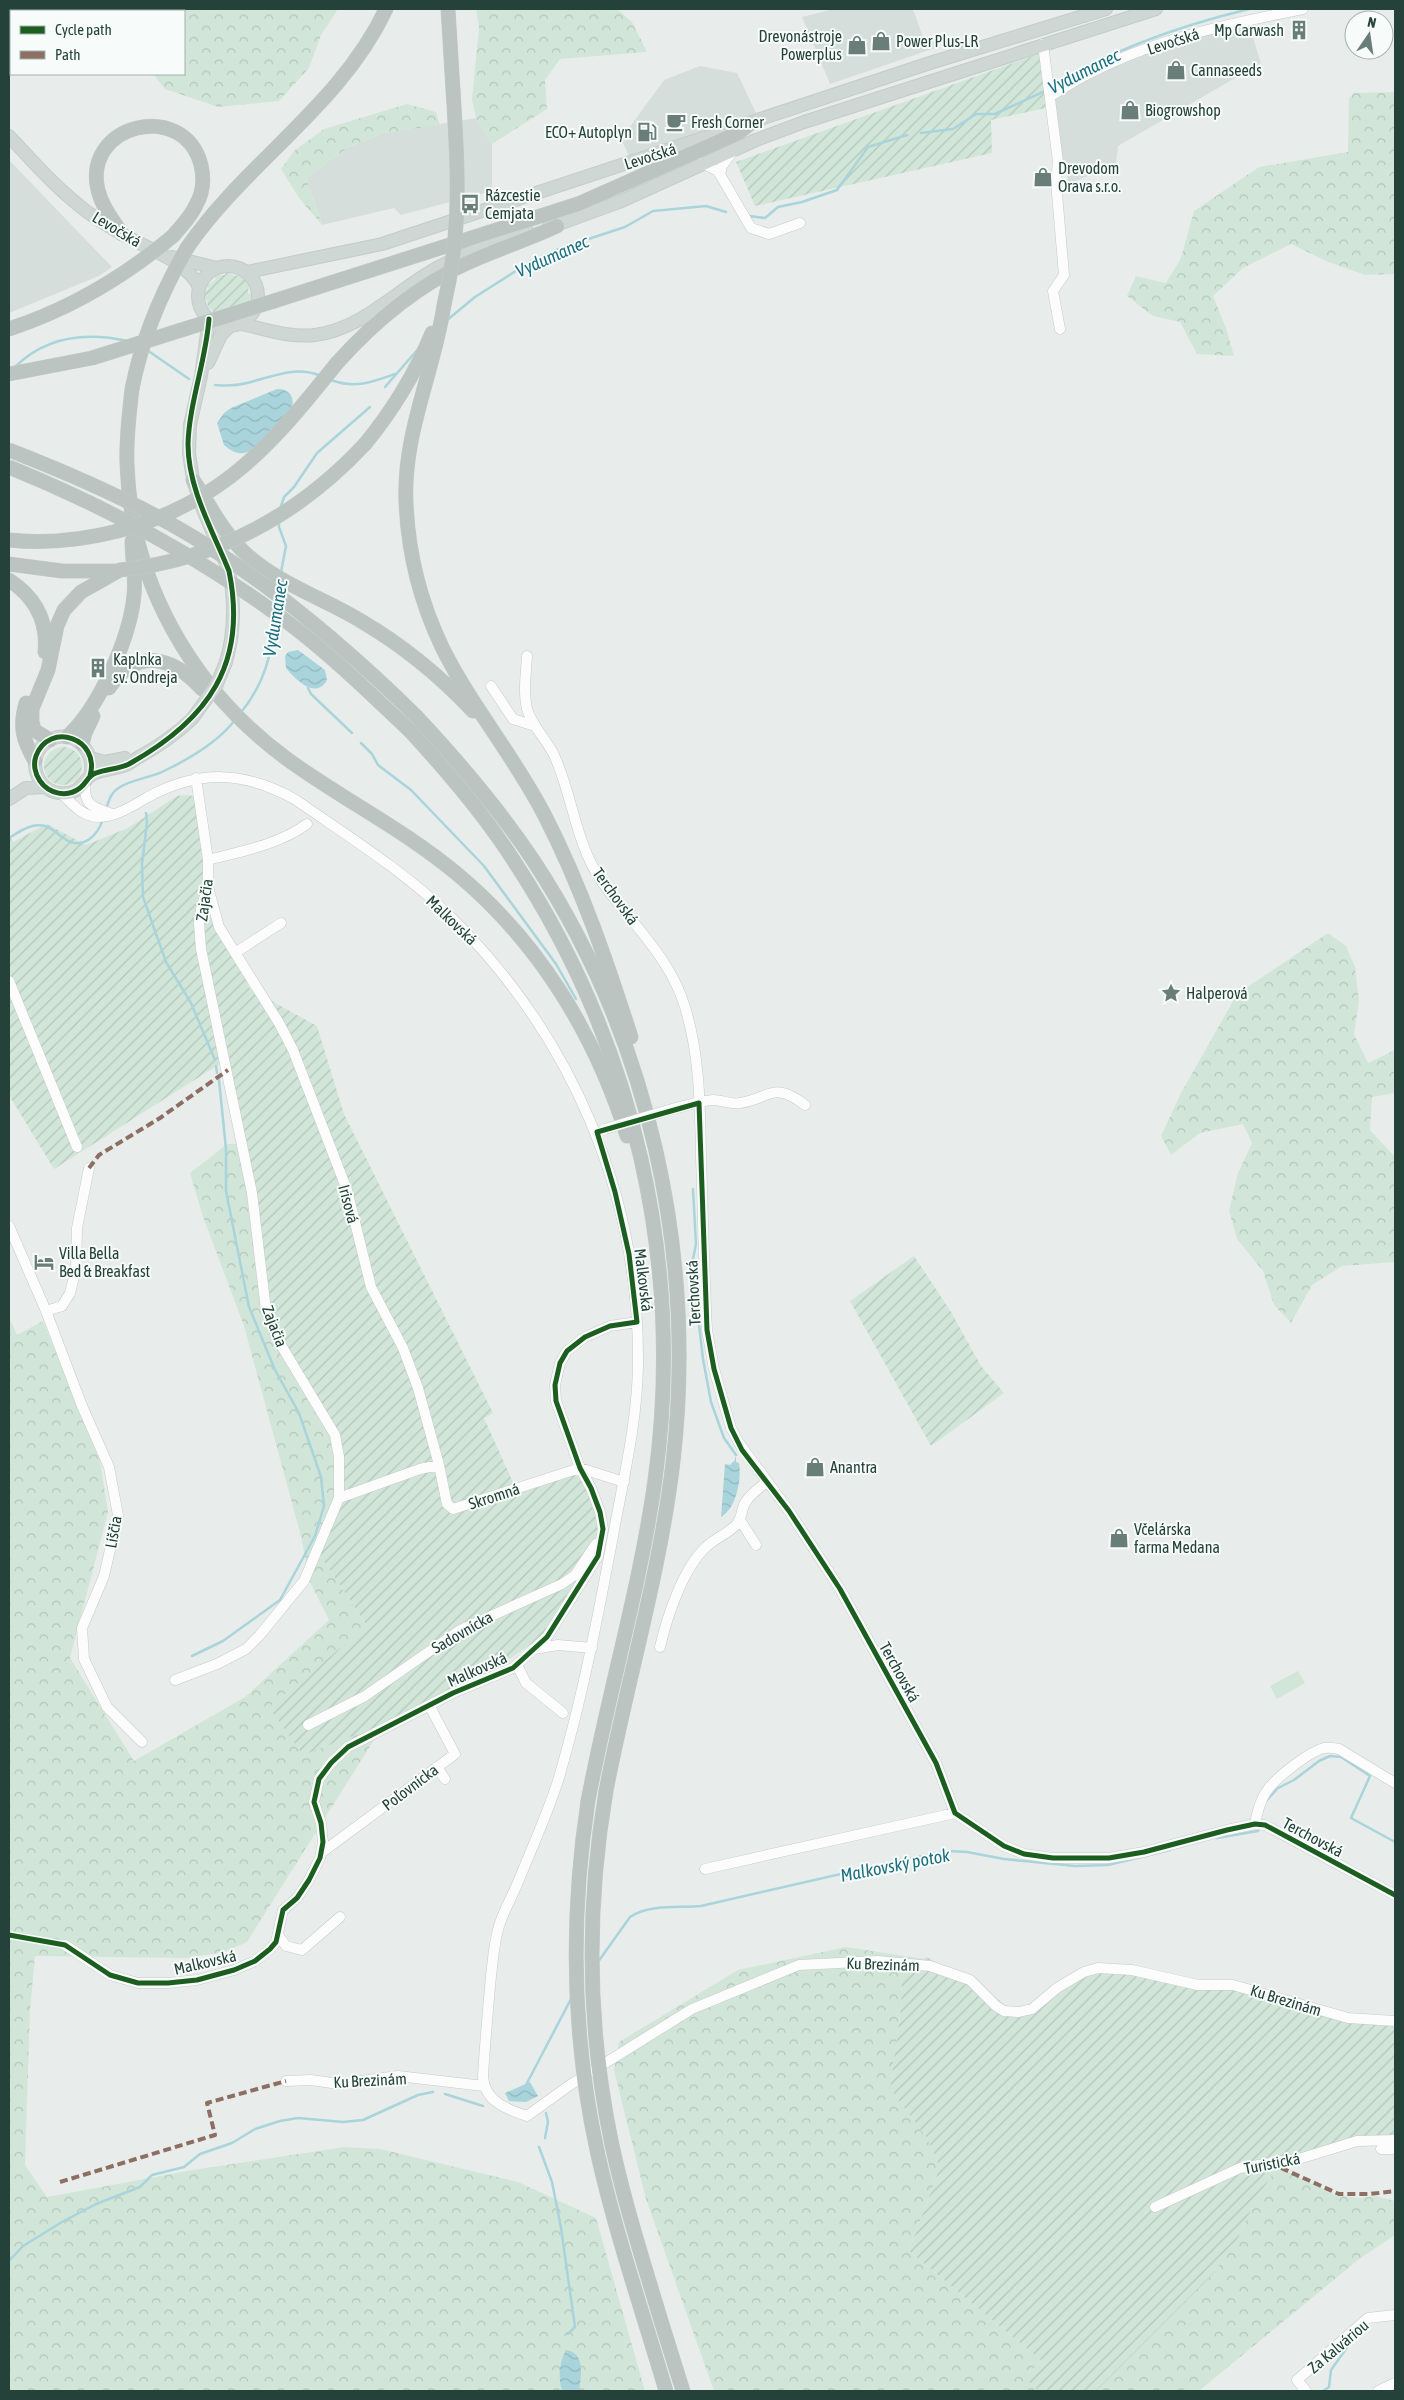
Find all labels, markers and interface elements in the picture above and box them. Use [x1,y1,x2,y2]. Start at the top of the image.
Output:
legend [10,10,185,75]
north arrow [1344,10,1394,60]
text: N [1366,14,1378,31]
building icon: Mp Carwash [1288,19,1310,41]
text: Cycle path [55,21,112,38]
place label: Mp Carwash [1214,21,1284,40]
street label: Levočská [1145,24,1201,58]
place label: Drevonástroje Powerplus [759,27,842,64]
shop icon: Power Plus-LR [870,30,892,52]
place label: Power Plus-LR [896,32,978,50]
shop icon: Drevonástroje Powerplus [846,34,868,56]
water label: Vydumanec [1045,44,1124,98]
text: Path [55,46,81,63]
shop icon: Cannaseeds [1165,59,1187,81]
place label: Cannaseeds [1191,61,1262,79]
shop icon: Biogrowshop [1119,99,1141,121]
place label: Biogrowshop [1145,101,1221,120]
cafe icon: Fresh Corner [665,111,687,133]
place label: Fresh Corner [691,113,764,131]
fuel station icon: ECO+ Autoplyn [636,121,658,143]
place label: ECO+ Autoplyn [545,123,632,142]
street label: Levočská [622,139,678,173]
place label: Drevodom Orava s.r.o. [1058,159,1121,195]
shop icon: Drevodom Orava s.r.o. [1032,166,1054,188]
place label: Rázcestie Cemjata [485,186,540,223]
bus stop icon: Rázcestie Cemjata [459,193,481,215]
street label: Levočská [90,208,144,250]
water label: Vydumanec [512,230,592,281]
water label: Vydumanec [259,578,292,658]
place label: Kaplnka sv. Ondreja [113,650,178,687]
building icon: Kaplnka sv. Ondreja [87,657,109,679]
street label: Terchovská [589,864,643,928]
street label: Zajačia [192,878,217,923]
street label: Malkovská [423,892,481,948]
place icon: Halperová [1160,982,1182,1004]
place label: Halperová [1186,984,1248,1003]
street label: Irisová [335,1183,363,1225]
place label: Villa Bella Bed & Breakfast [59,1244,151,1280]
street label: Malkovská [631,1248,657,1312]
hotel icon: Villa Bella Bed & Breakfast [33,1251,55,1273]
street label: Terchovská [682,1260,704,1326]
street label: Zajačia [258,1303,291,1350]
shop icon: Anantra [804,1456,826,1478]
place label: Anantra [830,1458,877,1476]
street label: Skromná [466,1479,522,1513]
street label: Líščia [101,1514,125,1550]
place label: Včelárska farma Medana [1134,1520,1220,1556]
shop icon: Včelárska farma Medana [1108,1527,1130,1549]
street label: Sadovnícka [428,1607,496,1657]
street label: Terchovská [876,1639,924,1705]
street label: Malkovská [444,1648,510,1690]
street label: Poľovnícka [379,1760,441,1814]
street label: Terchovská [1280,1814,1346,1860]
water label: Malkovský potok [839,1844,953,1886]
street label: Malkovská [172,1946,238,1978]
street label: Ku Brezinám [846,1954,920,1974]
street label: Ku Brezinám [1248,1981,1324,2019]
street label: Ku Brezinám [333,2069,407,2091]
street label: Turistická [1242,2149,1302,2177]
street label: Za Kalváriou [1304,2316,1372,2376]

